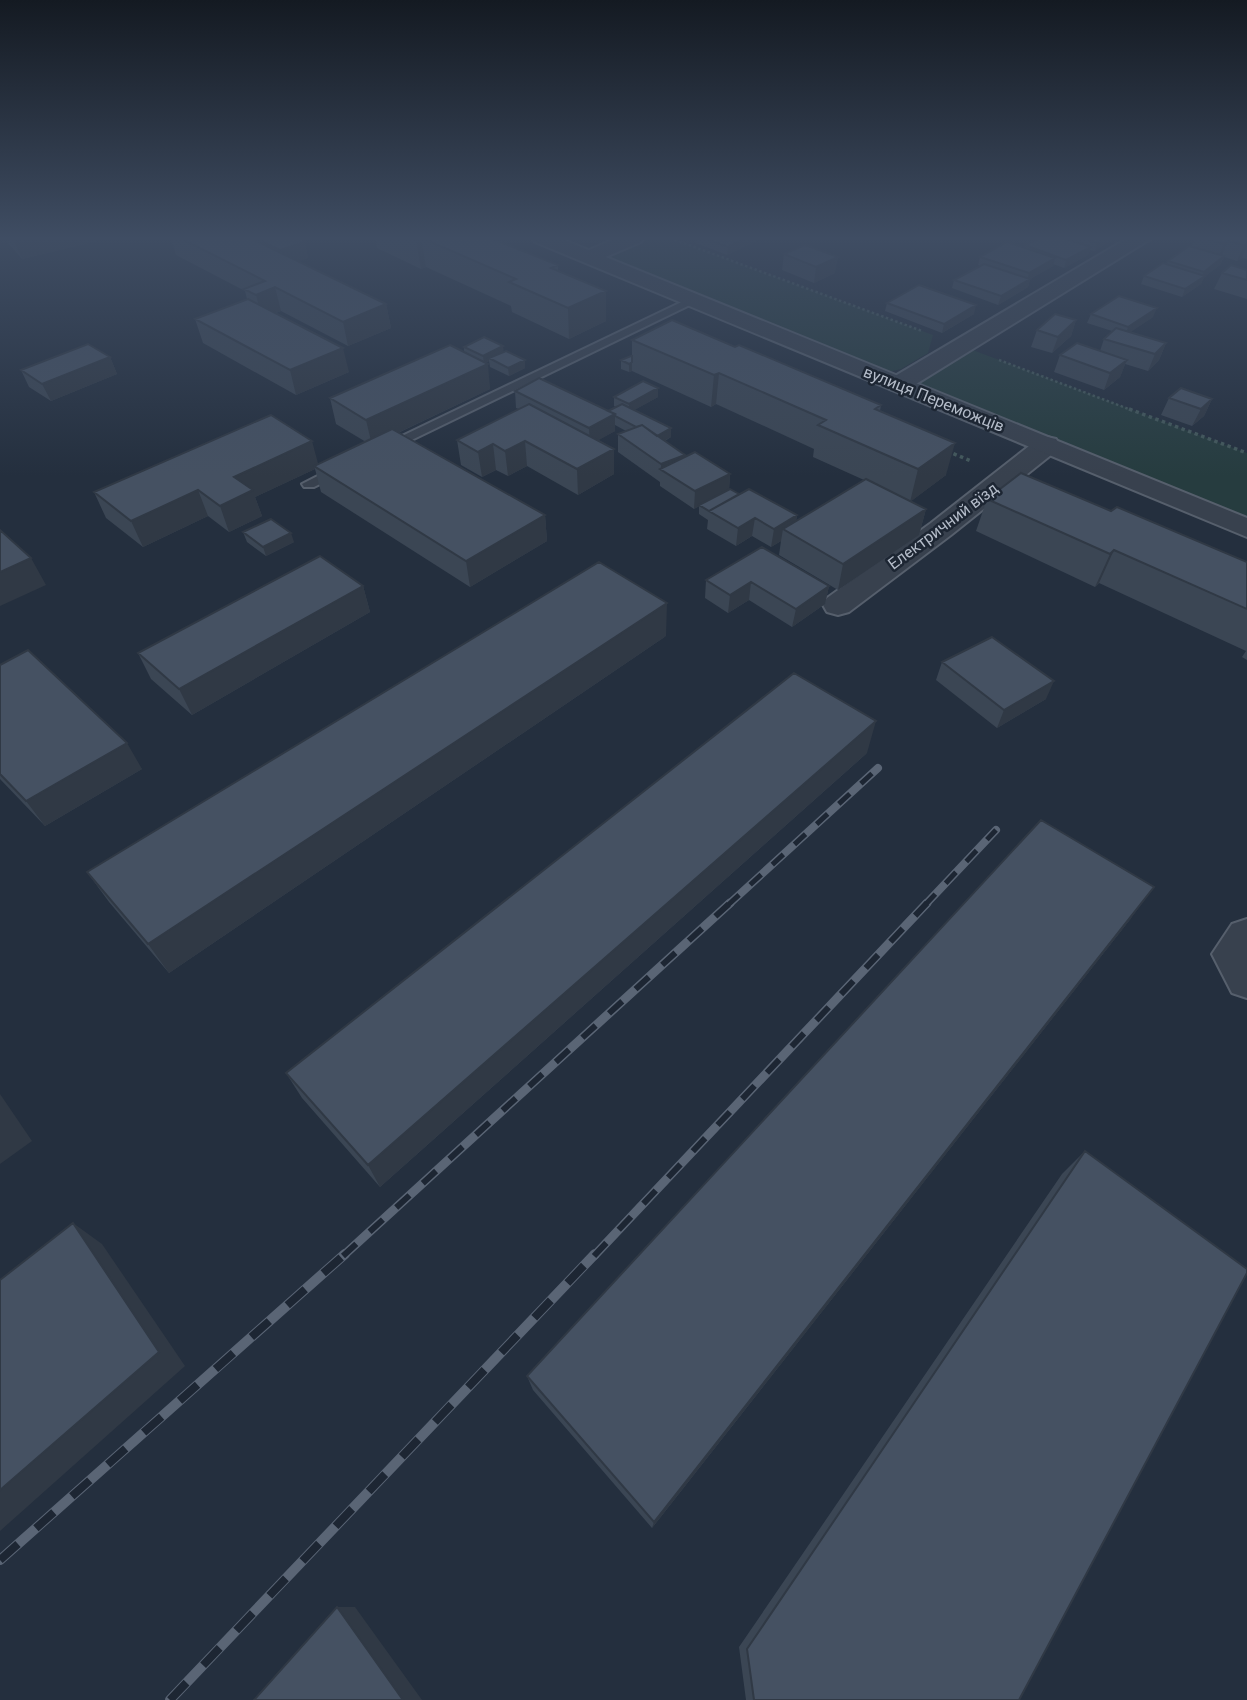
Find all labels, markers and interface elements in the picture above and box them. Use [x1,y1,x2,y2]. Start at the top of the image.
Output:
street label: вулиця Переможців [861,362,1007,436]
street label: Електричний вїзд [884,478,1002,574]

